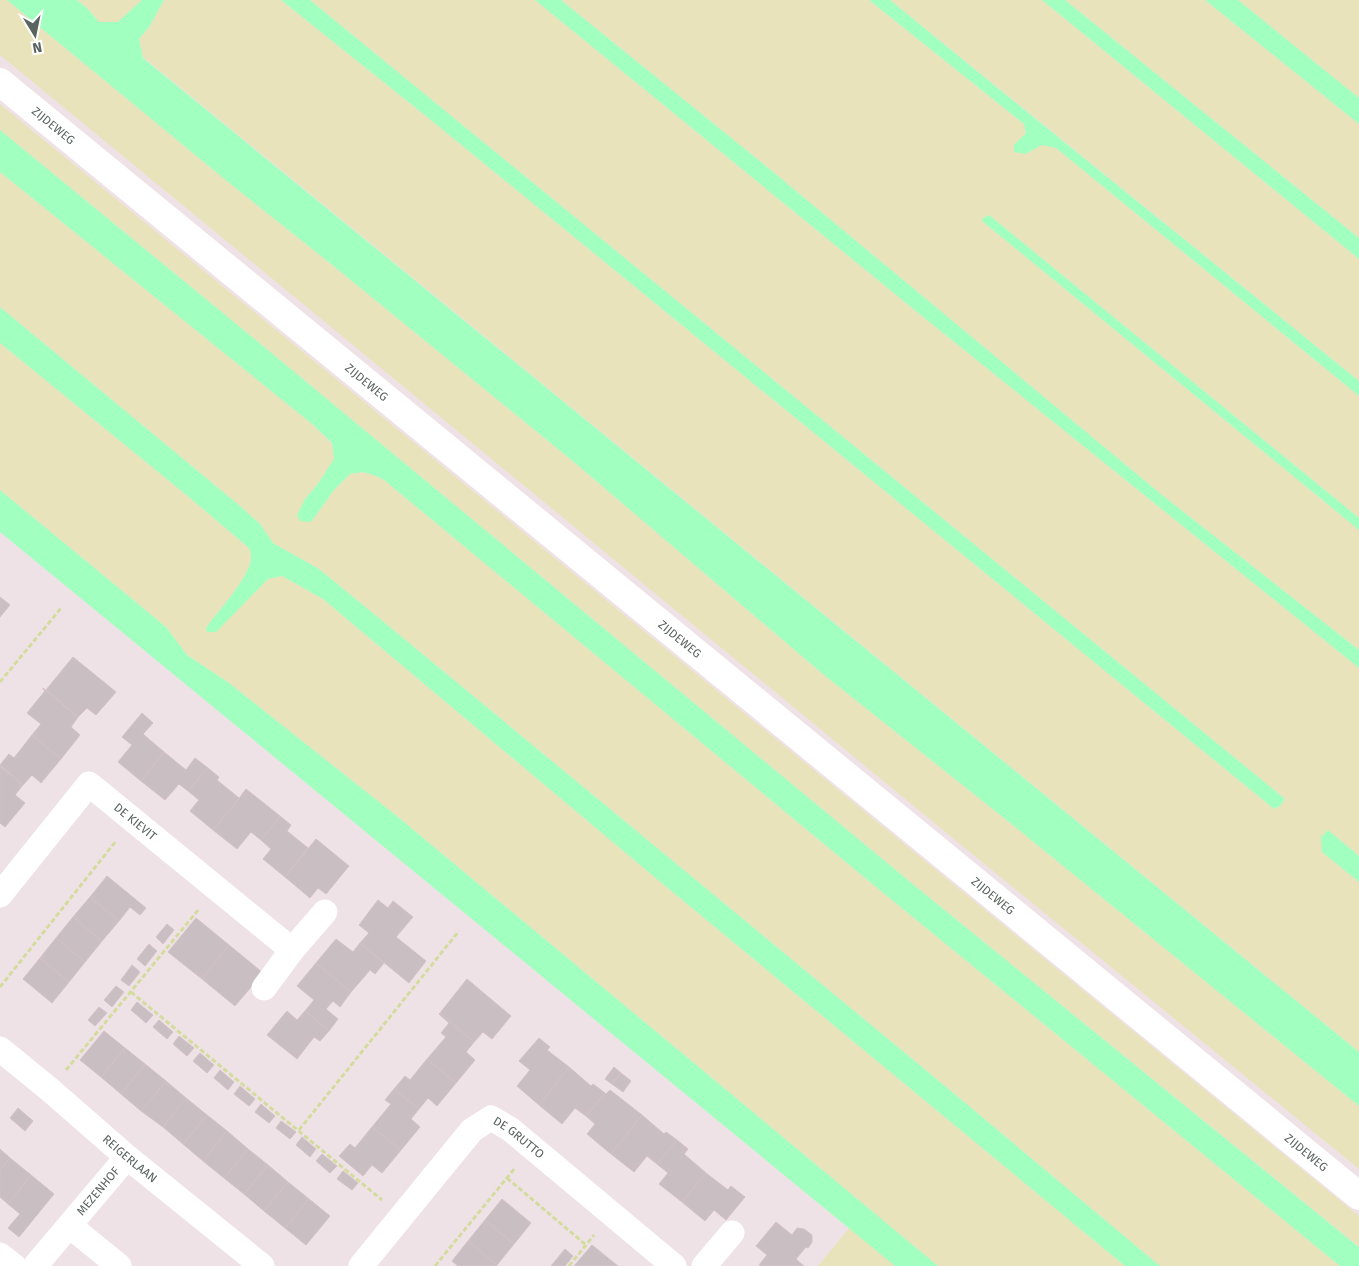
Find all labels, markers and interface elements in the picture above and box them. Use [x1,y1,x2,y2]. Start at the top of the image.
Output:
north arrow [10,10,60,60]
text: N [31,38,43,56]
street label: ZIJDEWEG [29,104,78,147]
street label: ZIJDEWEG [342,361,391,404]
street label: ZIJDEWEG [655,618,704,661]
street label: DE KIEVIT [111,800,160,844]
street label: ZIJDEWEG [969,874,1017,918]
street label: DE GRUTTO [491,1114,547,1161]
street label: ZIJDEWEG [1282,1131,1331,1174]
street label: REIGERLAAN [100,1132,160,1185]
street label: MEZENHOF [74,1164,123,1218]

